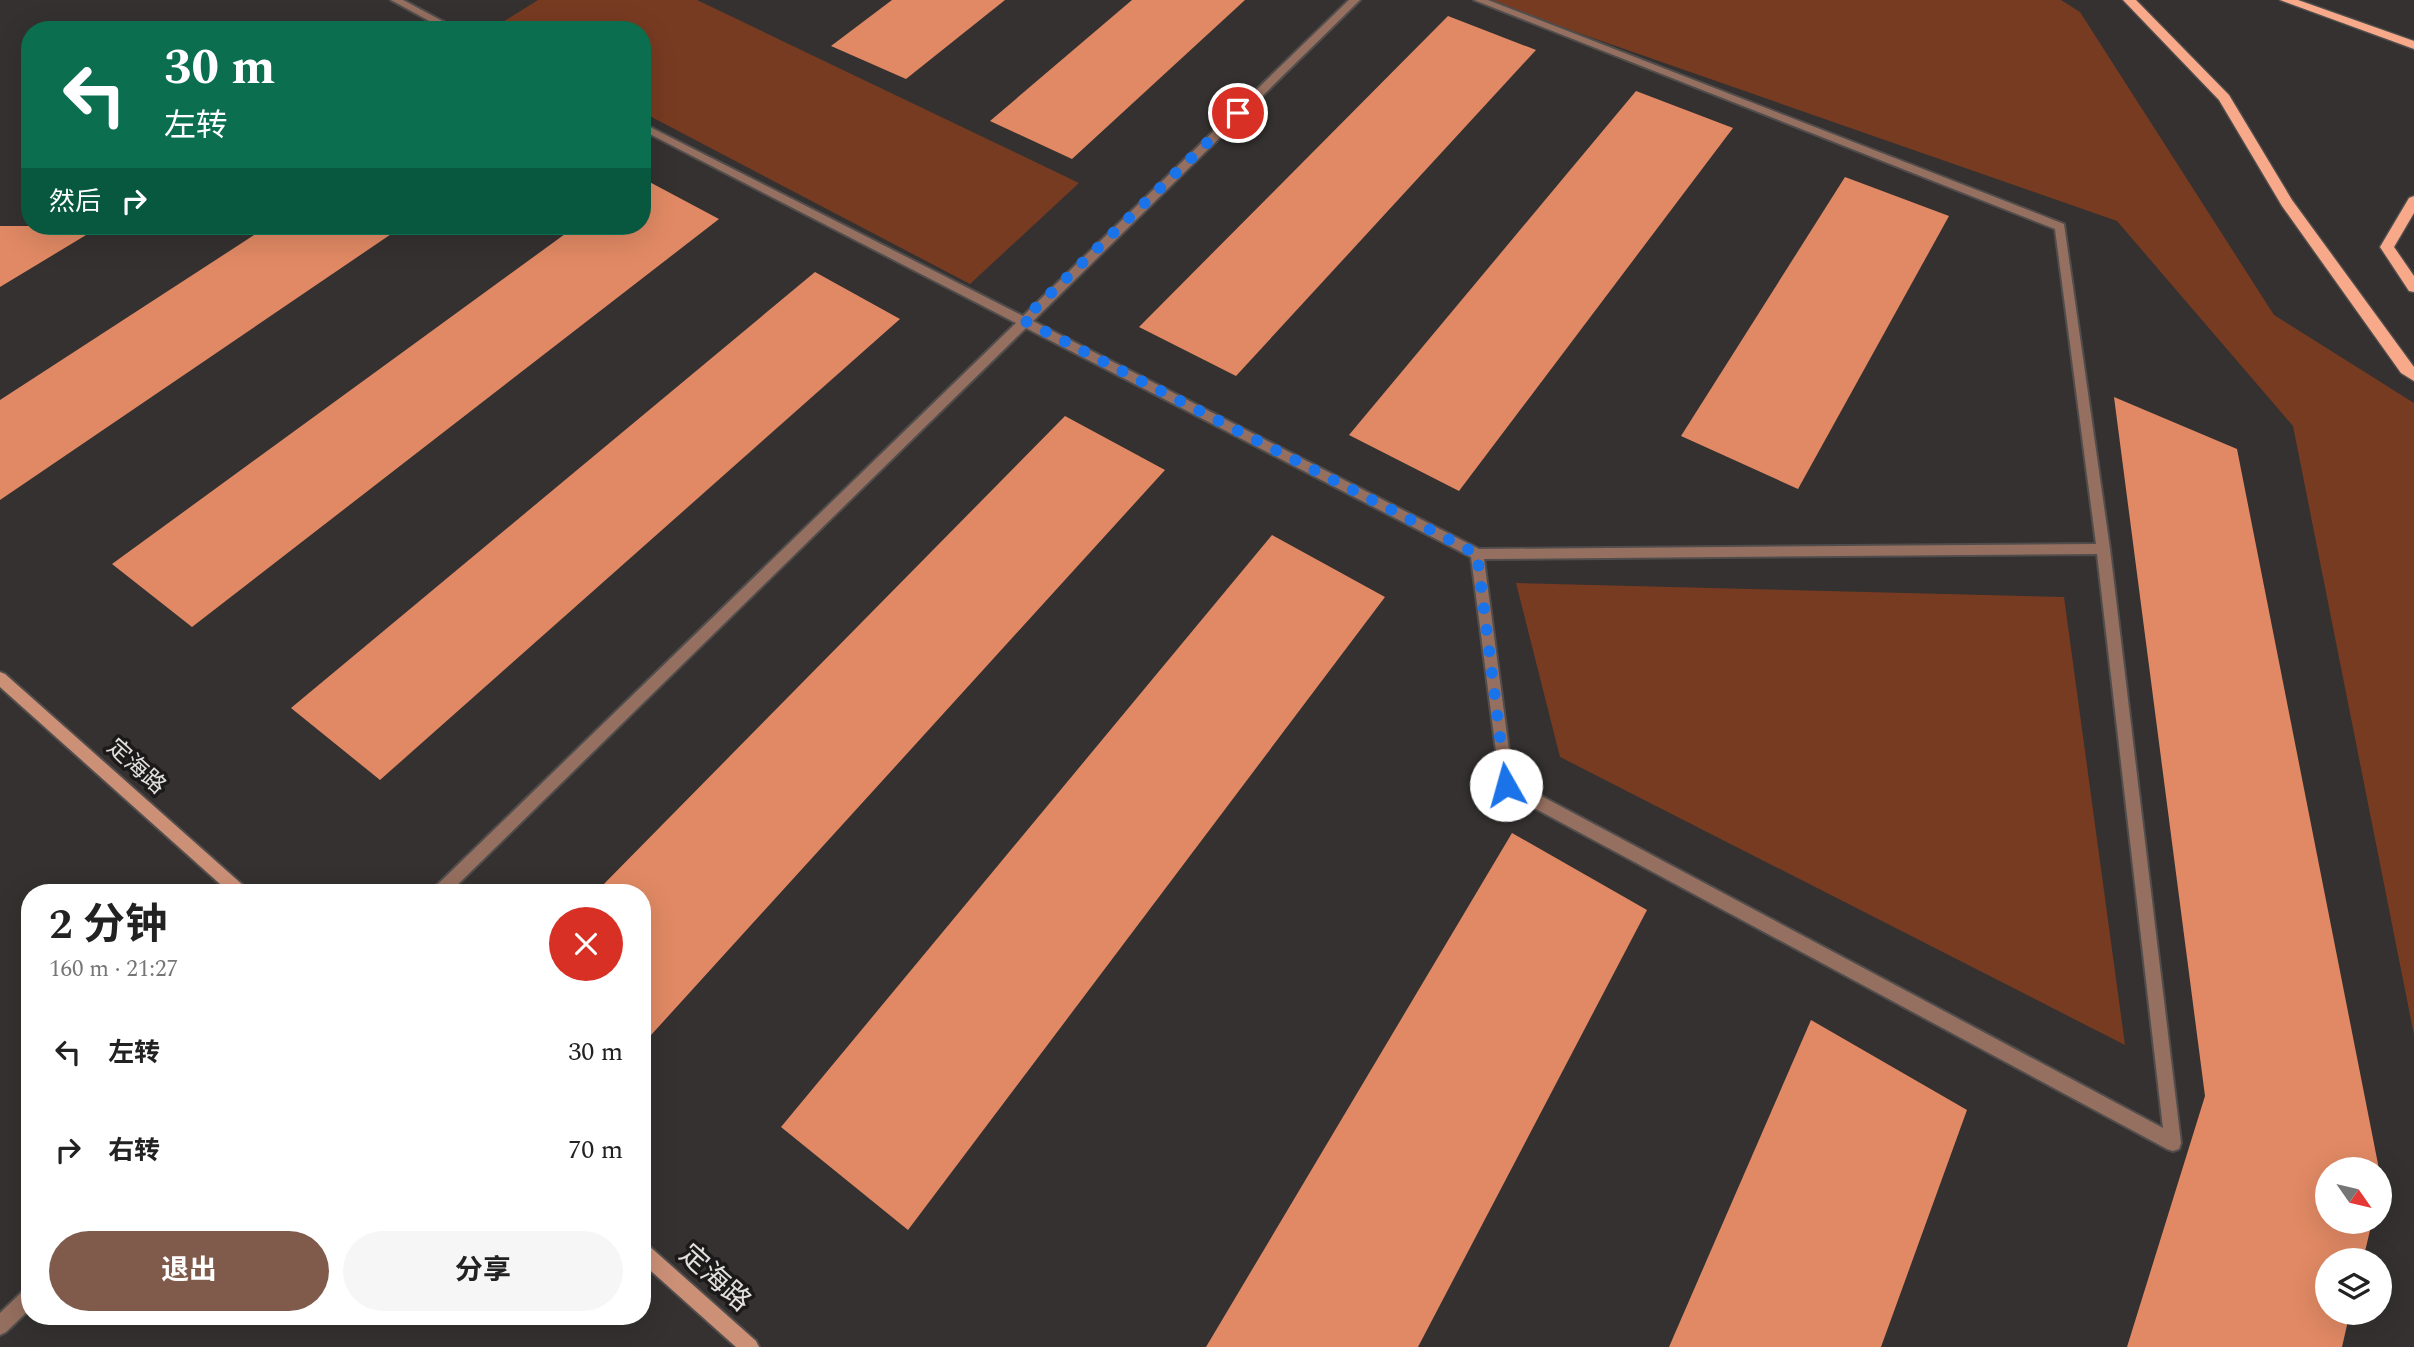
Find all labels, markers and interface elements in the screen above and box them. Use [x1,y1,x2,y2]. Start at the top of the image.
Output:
text: 30 m [164,31,275,106]
icon: left [49,49,140,140]
pin [1208,83,1268,143]
icon: arrive [1219,94,1257,132]
text: 左转 [164,102,228,151]
text: 然后 [49,182,101,222]
icon: right [115,182,153,220]
street label: 定海路 [99,731,173,803]
position arrow [1469,748,1543,822]
text: 2 分钟 [49,894,167,957]
button: close [549,907,623,981]
text: 160 m · 21:27 [49,952,178,987]
text: 30 m [568,1032,623,1072]
icon: left [49,1033,87,1071]
text: 左转 [108,1033,160,1073]
text: 70 m [568,1130,623,1170]
icon: right [49,1131,87,1169]
text: 右转 [108,1131,160,1171]
north arrow [2315,1157,2392,1234]
map controls [2315,1157,2392,1325]
button: 退出 [49,1231,329,1311]
button: 分享 [343,1231,623,1311]
street label: 定海路 [669,1234,761,1322]
button: layers [2315,1248,2392,1325]

